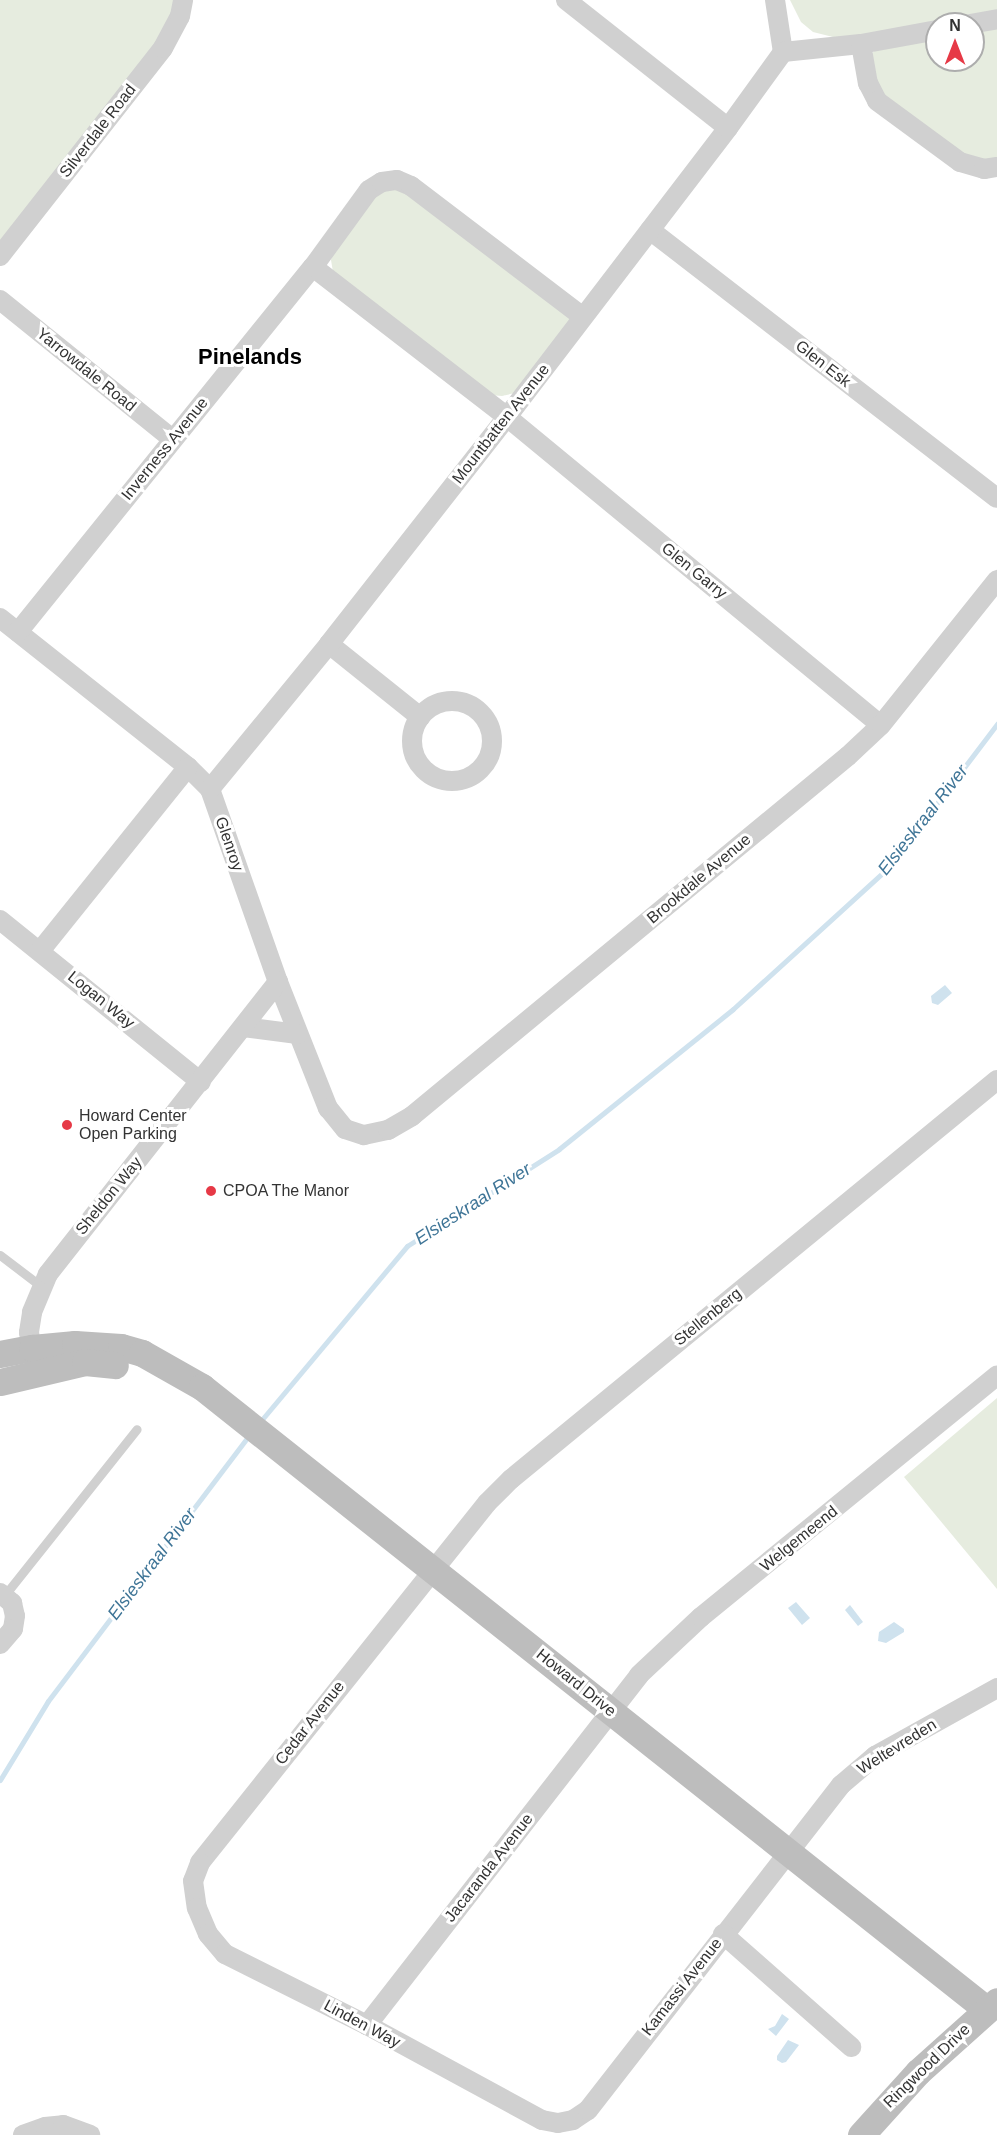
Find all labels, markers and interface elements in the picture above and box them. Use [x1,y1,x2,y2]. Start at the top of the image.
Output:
north arrow [925,12,985,72]
text: N [949,17,961,34]
street label: Silverdale Road [56,81,140,181]
street label: Yarrowdale Road [32,324,140,416]
street label: Glen Esk [792,336,854,392]
district label: Pinelands [198,344,302,370]
street label: Mountbatten Avenue [448,360,554,488]
street label: Inverness Avenue [117,393,213,505]
street label: Glen Garry [658,539,730,603]
water label: Elsieskraal River [873,761,973,879]
street label: Glenroy [211,814,247,874]
street label: Brookdale Avenue [643,830,755,928]
street label: Logan Way [64,967,138,1033]
place label: Howard Center Open Parking [79,1106,187,1144]
marker: Howard Center Open Parking [60,1118,74,1132]
street label: Sheldon Way [72,1153,146,1239]
water label: Elsieskraal River [411,1158,535,1250]
place label: CPOA The Manor [223,1181,350,1201]
marker: CPOA The Manor [204,1184,218,1198]
street label: Stellenberg [671,1284,745,1350]
street label: Welgemeend [756,1502,842,1576]
water label: Elsieskraal River [103,1504,201,1624]
street label: Howard Drive [532,1645,620,1721]
street label: Cedar Avenue [271,1677,349,1769]
street label: Weltevreden [854,1715,940,1779]
street label: Jacaranda Avenue [440,1810,538,1926]
street label: Kamassi Avenue [638,1934,726,2040]
street label: Linden Way [320,1996,404,2052]
street label: Ringwood Drive [880,2020,974,2112]

